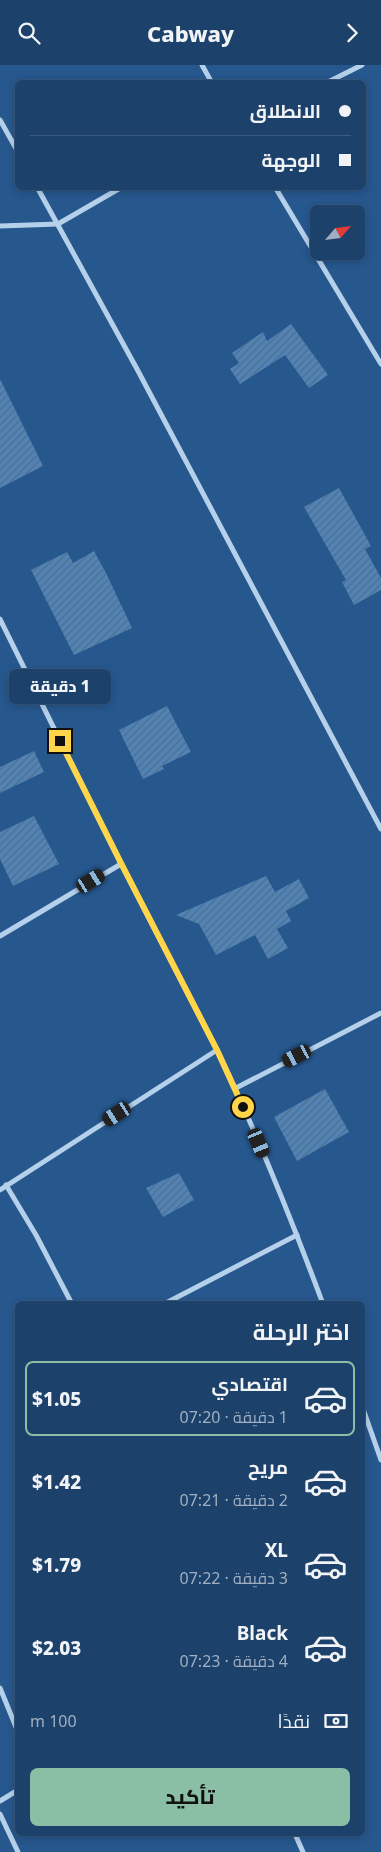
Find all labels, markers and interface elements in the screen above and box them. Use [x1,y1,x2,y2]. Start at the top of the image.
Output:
text: Cabway [147,18,234,48]
icon: search [15,19,43,47]
icon: forward [338,19,366,47]
text: الانطلاق [250,98,321,124]
text: الوجهة [261,147,321,173]
north arrow [310,205,365,260]
map controls [310,205,365,260]
callout: 1 دقيقة [9,669,111,703]
text: 1 دقيقة [30,675,90,697]
route end [49,730,71,752]
car [74,867,107,895]
car [280,1043,313,1069]
route start [232,1096,254,1118]
car [100,1100,133,1128]
car [246,1126,271,1160]
text: اختر الرحلة [253,1316,350,1346]
text: اقتصادي [212,1371,288,1397]
icon: car [303,1376,348,1421]
text: $1.05 [32,1386,81,1412]
text: 1 دقيقة · 07:20 [180,1406,288,1428]
text: مريح [248,1454,288,1480]
icon: car [303,1459,348,1504]
text: $1.42 [32,1469,81,1495]
text: 2 دقيقة · 07:21 [180,1489,288,1511]
text: XL [265,1537,288,1563]
icon: car [303,1542,348,1587]
text: $1.79 [32,1552,81,1578]
text: 3 دقيقة · 07:22 [180,1567,288,1589]
text: Black [237,1620,288,1646]
icon: car [303,1625,348,1670]
text: $2.03 [32,1635,81,1661]
text: 4 دقيقة · 07:23 [180,1650,288,1672]
icon: cash [322,1707,350,1735]
text: نقدًا [278,1708,310,1734]
text: 100 m [30,1710,77,1732]
button: تأكيد [30,1768,350,1826]

